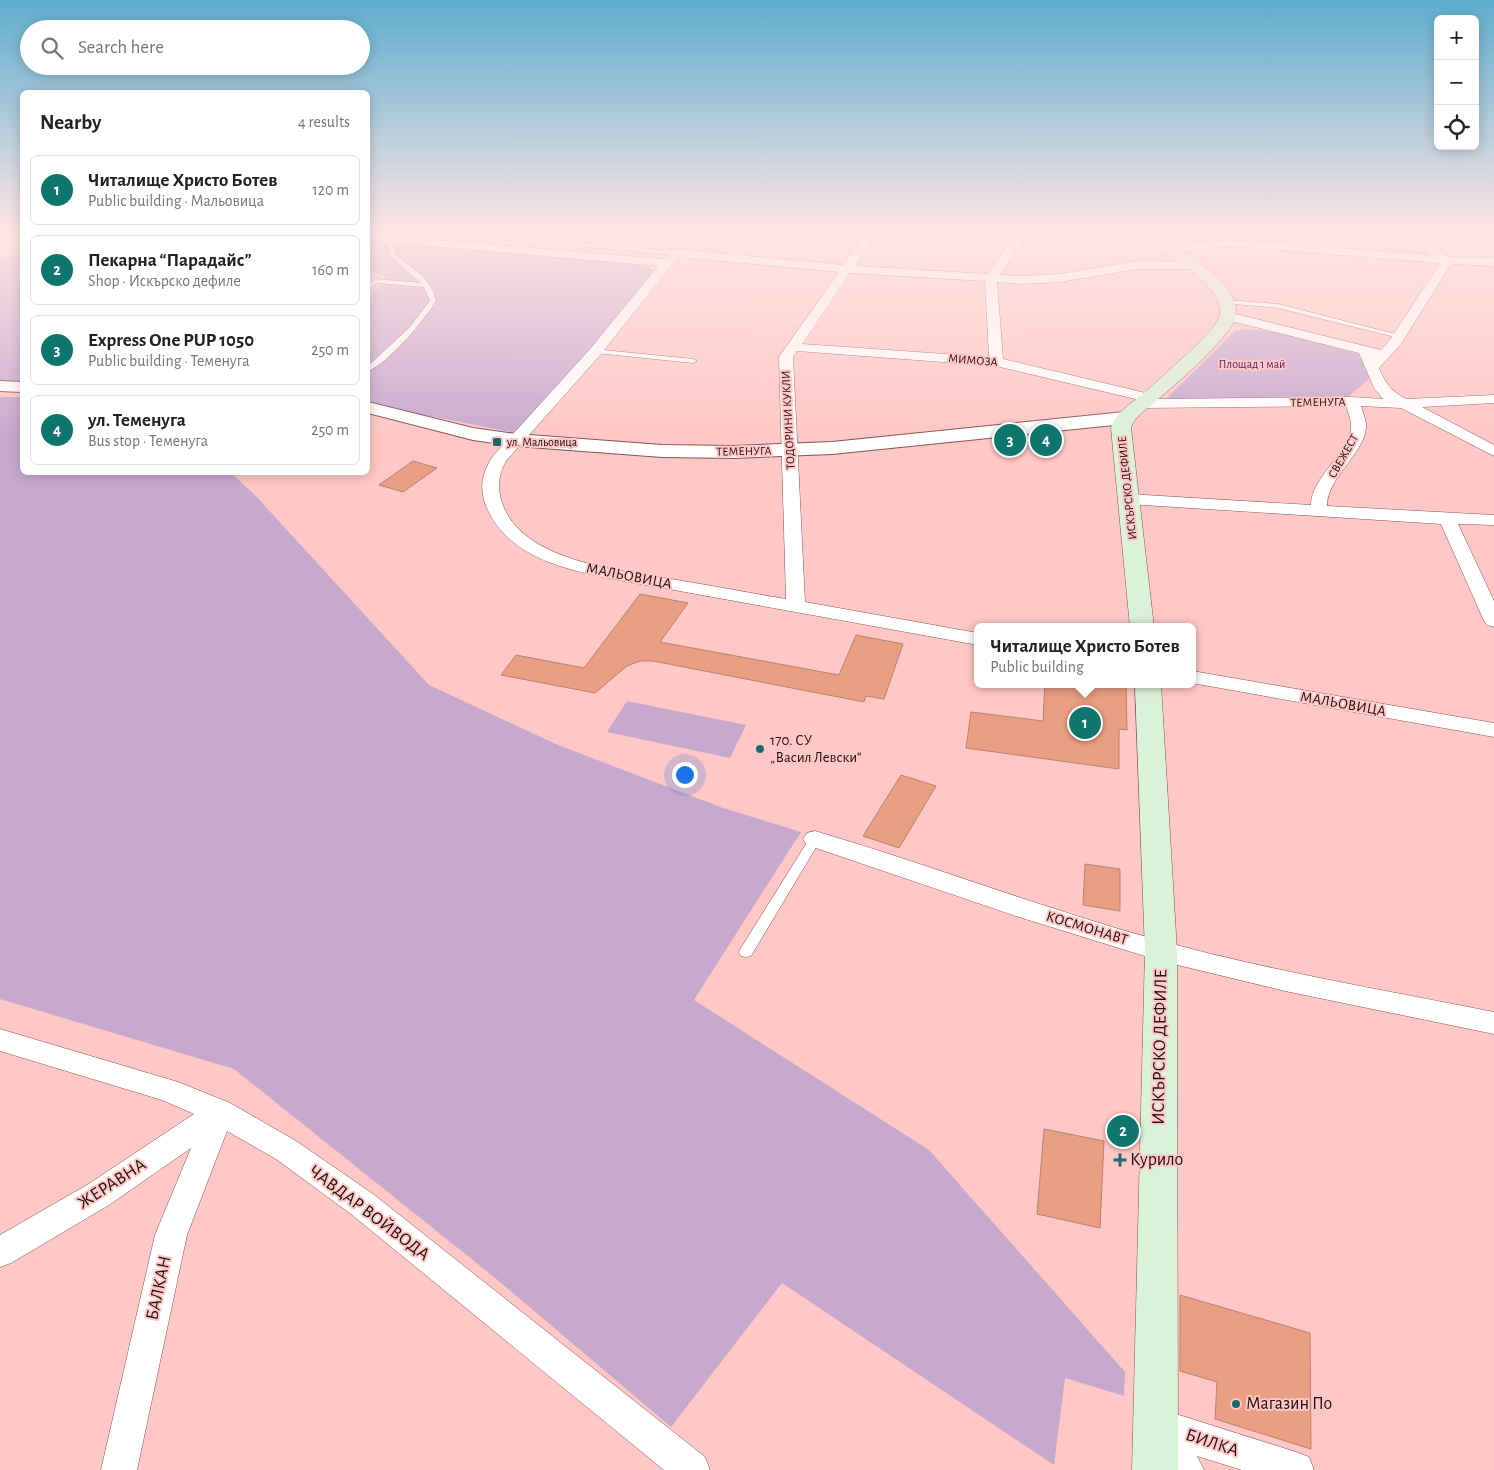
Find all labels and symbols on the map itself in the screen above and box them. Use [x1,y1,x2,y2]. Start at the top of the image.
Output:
street label: МИМОЗА [948,352,998,368]
park label: Площад 1 май [1219,358,1285,370]
street label: ТОДОРИНИ КУКЛИ [779,370,797,470]
street label: ТЕМЕНУГА [1290,396,1346,408]
pin: 3 [994,421,1026,459]
pin: 4 [1030,421,1062,459]
street label: СВЕЖЕСТ [1326,432,1360,480]
marker: ул. Мальовица [491,436,503,448]
place label: ул. Мальовица [506,436,578,449]
street label: ИСКЪРСКО ДЕФИЛЕ [1116,436,1138,540]
street label: ТЕМЕНУГА [716,445,772,457]
street label: МАЛЬОВИЦА [585,560,673,592]
street label: МАЛЬОВИЦА [1299,689,1387,719]
pin: 1 [1069,704,1101,742]
place label: 170. СУ „Васил Левски“ [770,733,862,765]
marker: 170. СУ „Васил Левски“ [754,743,766,755]
your location [672,762,698,788]
street label: КОСМОНАВТ [1044,908,1130,948]
street label: ИСКЪРСКО ДЕФИЛЕ [1150,969,1170,1125]
pin: 2 [1107,1112,1139,1150]
place label: Курило [1130,1151,1183,1169]
marker: Курило [1114,1154,1126,1166]
street label: ЖЕРАВНА [75,1155,150,1213]
street label: ЧАВДАР ВОЙВОДА [305,1160,434,1264]
street label: БАЛКАН [143,1254,175,1322]
place label: Магазин По [1246,1395,1332,1413]
marker: Магазин По [1230,1398,1242,1410]
street label: БИЛКА [1183,1426,1241,1460]

